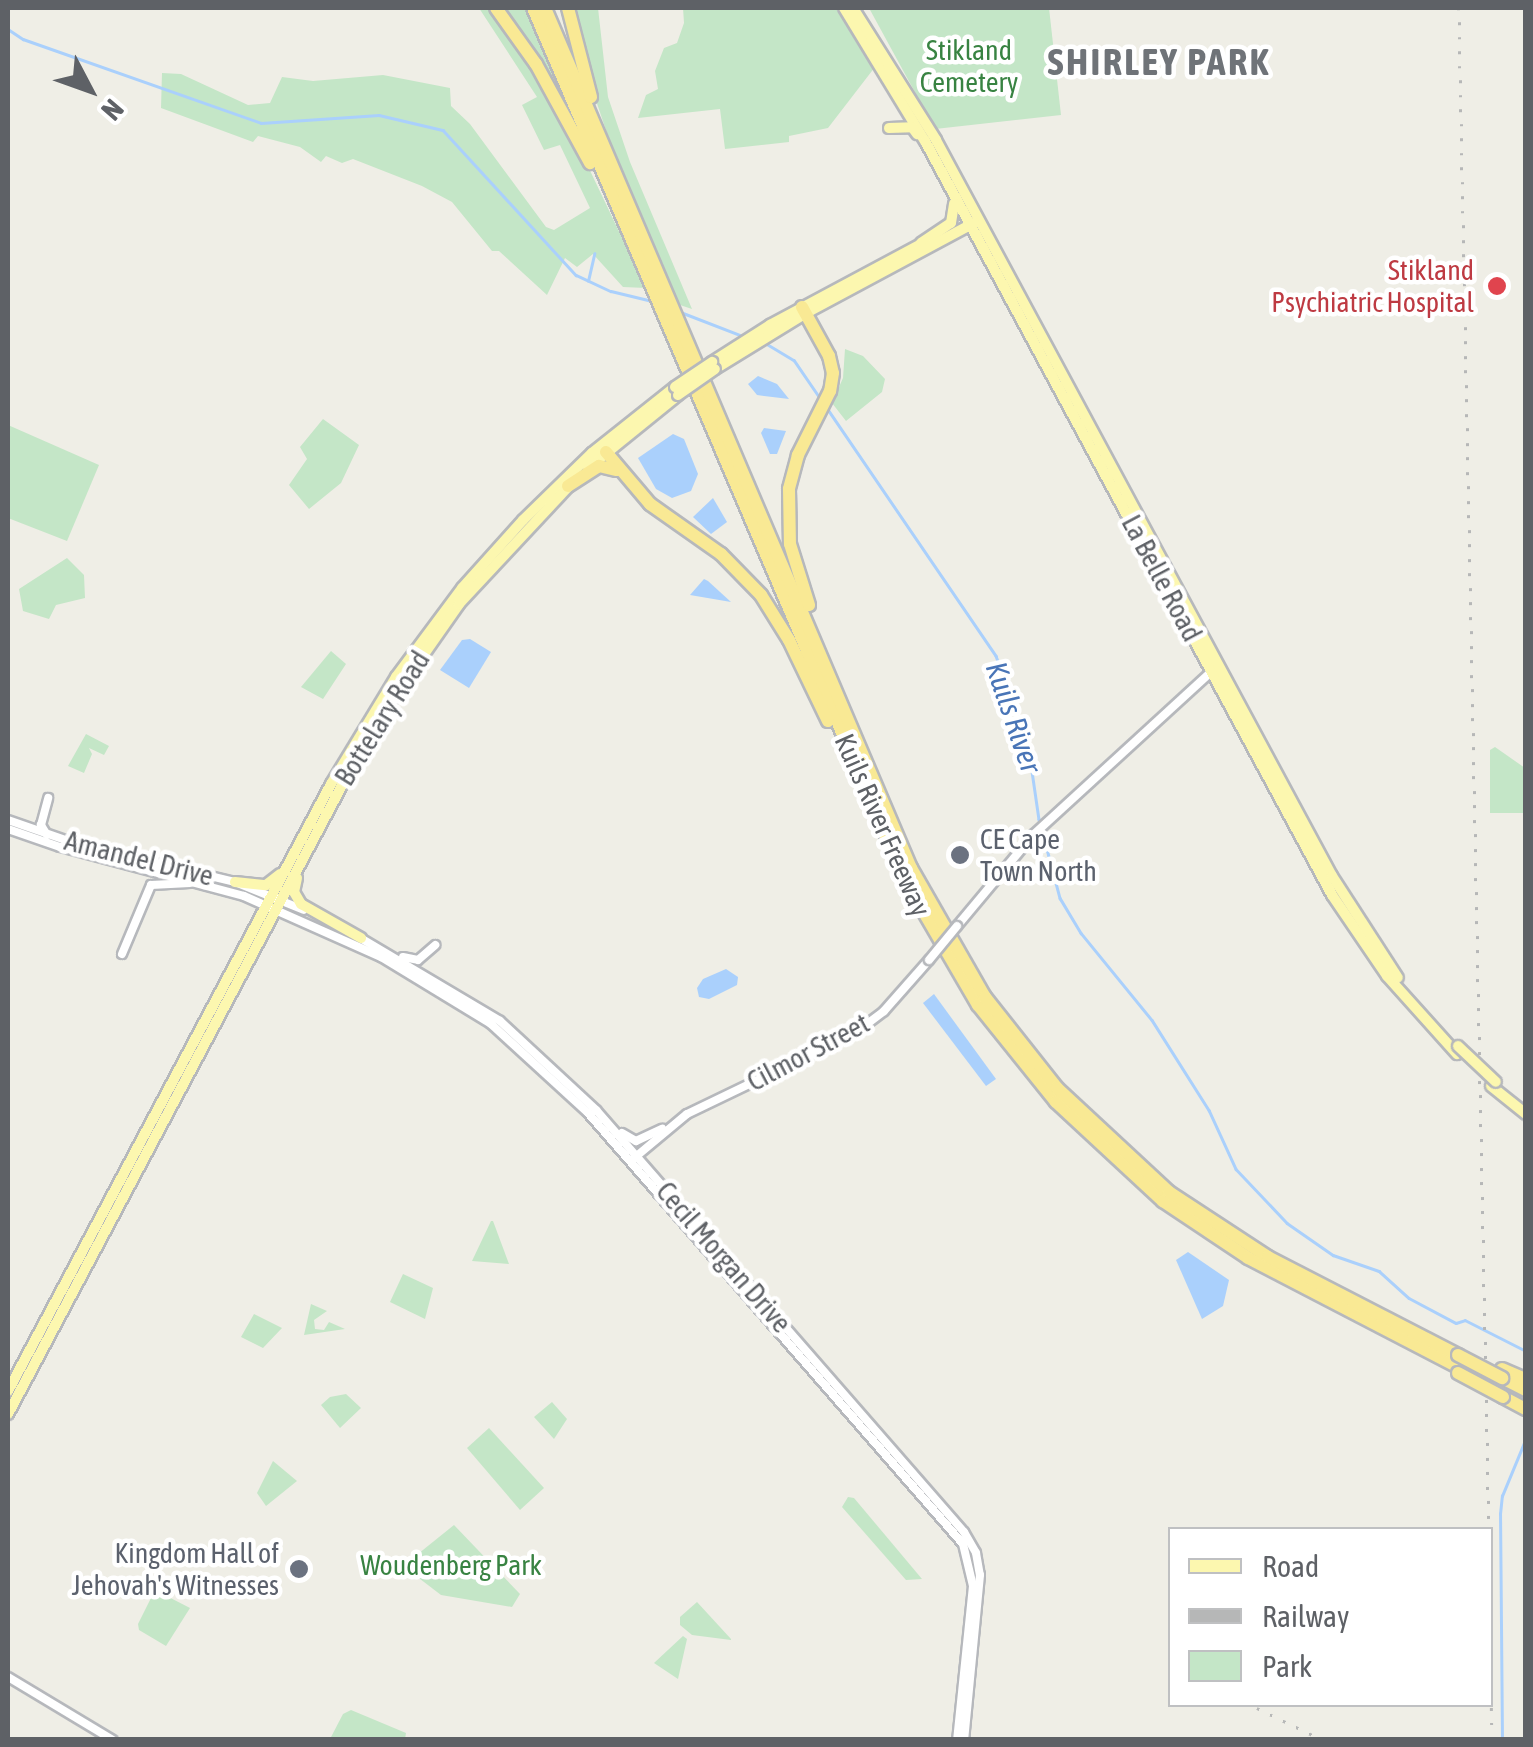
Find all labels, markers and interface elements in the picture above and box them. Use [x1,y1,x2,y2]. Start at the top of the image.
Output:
park label: Stikland Cemetery [920,33,1018,99]
district label: SHIRLEY PARK [1047,39,1271,85]
north arrow [40,40,140,140]
text: N [95,93,130,126]
place label: Stikland Psychiatric Hospital [1271,253,1474,319]
marker: Stikland Psychiatric Hospital [1484,273,1510,299]
street label: La Belle Road [1115,509,1209,647]
street label: Bottelary Road [327,644,437,792]
water label: Kuils River [978,657,1050,777]
street label: Kuils River Freeway [828,729,938,921]
place label: CE Cape Town North [980,822,1097,888]
street label: Amandel Drive [61,823,217,893]
marker: CE Cape Town North [949,844,971,866]
street label: Cilmor Street [741,1006,875,1098]
street label: Cecil Morgan Drive [649,1175,799,1339]
legend [1168,1527,1493,1707]
place label: Kingdom Hall of Jehovah's Witnesses [72,1536,279,1602]
park label: Woudenberg Park [360,1548,542,1582]
text: Road [1262,1549,1319,1583]
marker: Kingdom Hall of Jehovah's Witnesses [288,1558,310,1580]
text: Railway [1262,1599,1349,1633]
text: Park [1262,1649,1312,1683]

